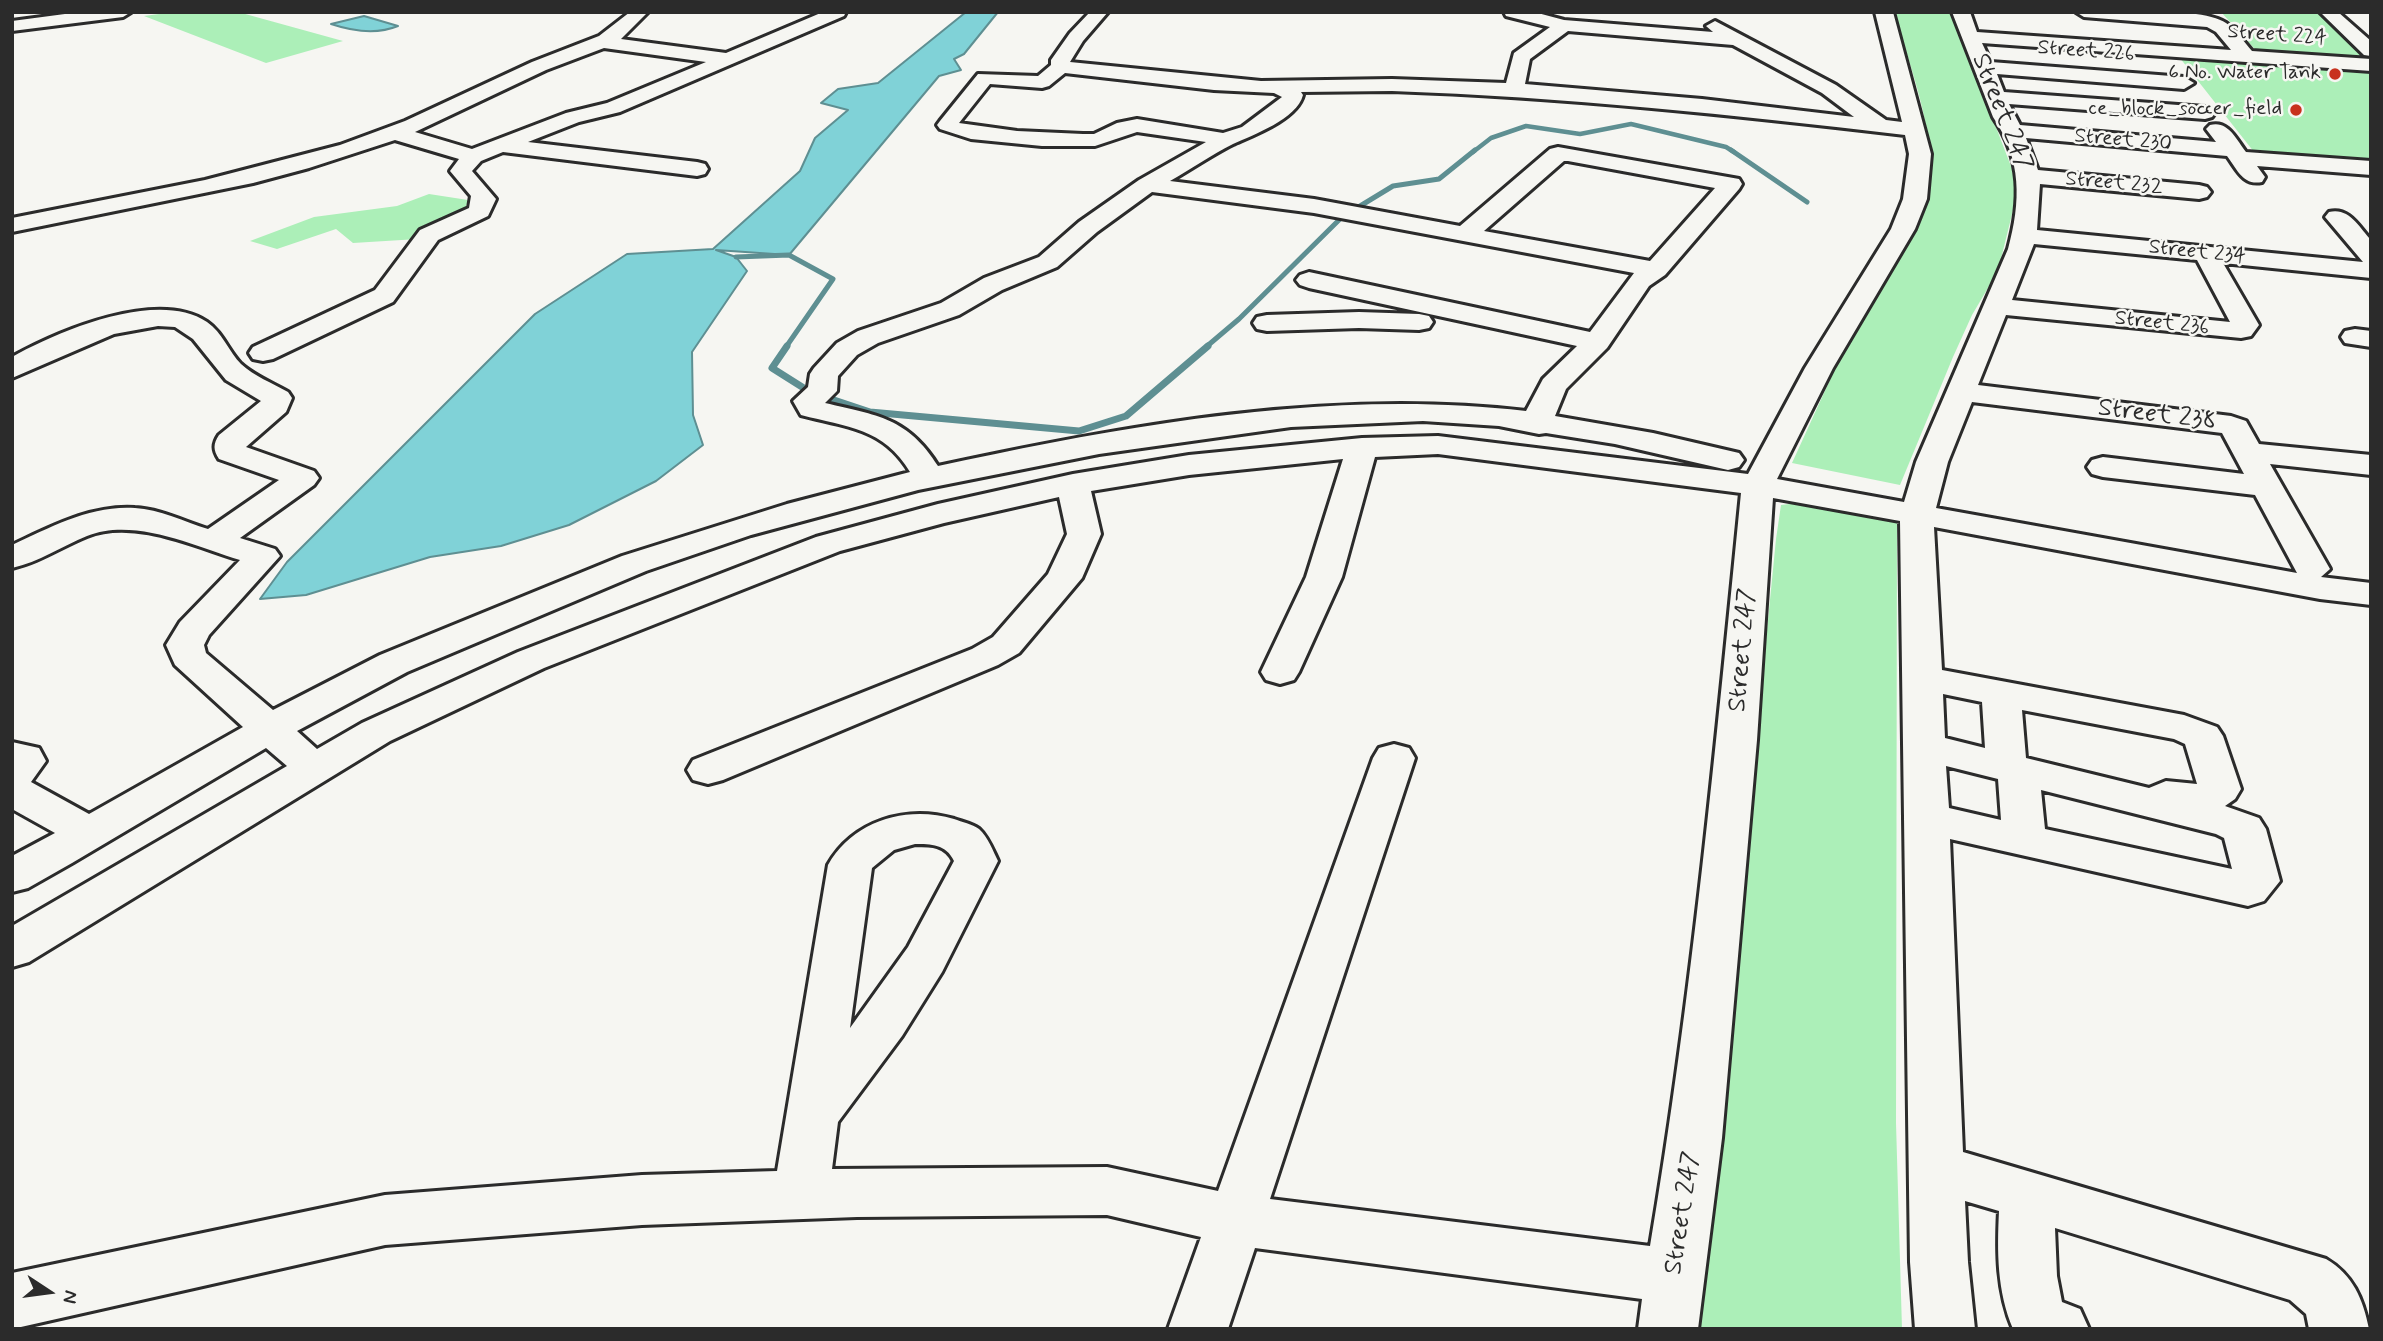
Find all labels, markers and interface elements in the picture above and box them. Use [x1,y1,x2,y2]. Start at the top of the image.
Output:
street label: Street 224 [2226,20,2328,52]
street label: Street 226 [2037,36,2135,68]
street label: Street 247 [1963,49,2039,177]
place label: 6 No. Water Tank [2168,61,2321,87]
marker: 6 No. Water Tank [2327,66,2343,82]
place label: ce_block_soccer_field [2088,97,2282,123]
marker: ce_block_soccer_field [2288,102,2304,118]
street label: Street 230 [2073,124,2173,158]
street label: Street 232 [2064,167,2164,201]
street label: Street 234 [2147,235,2247,271]
street label: Street 236 [2114,307,2210,341]
street label: Street 238 [2096,393,2218,439]
street label: Street 247 [1723,587,1765,713]
street label: Street 247 [1659,1149,1709,1277]
north arrow [14,1257,84,1327]
text: N [56,1288,84,1306]

